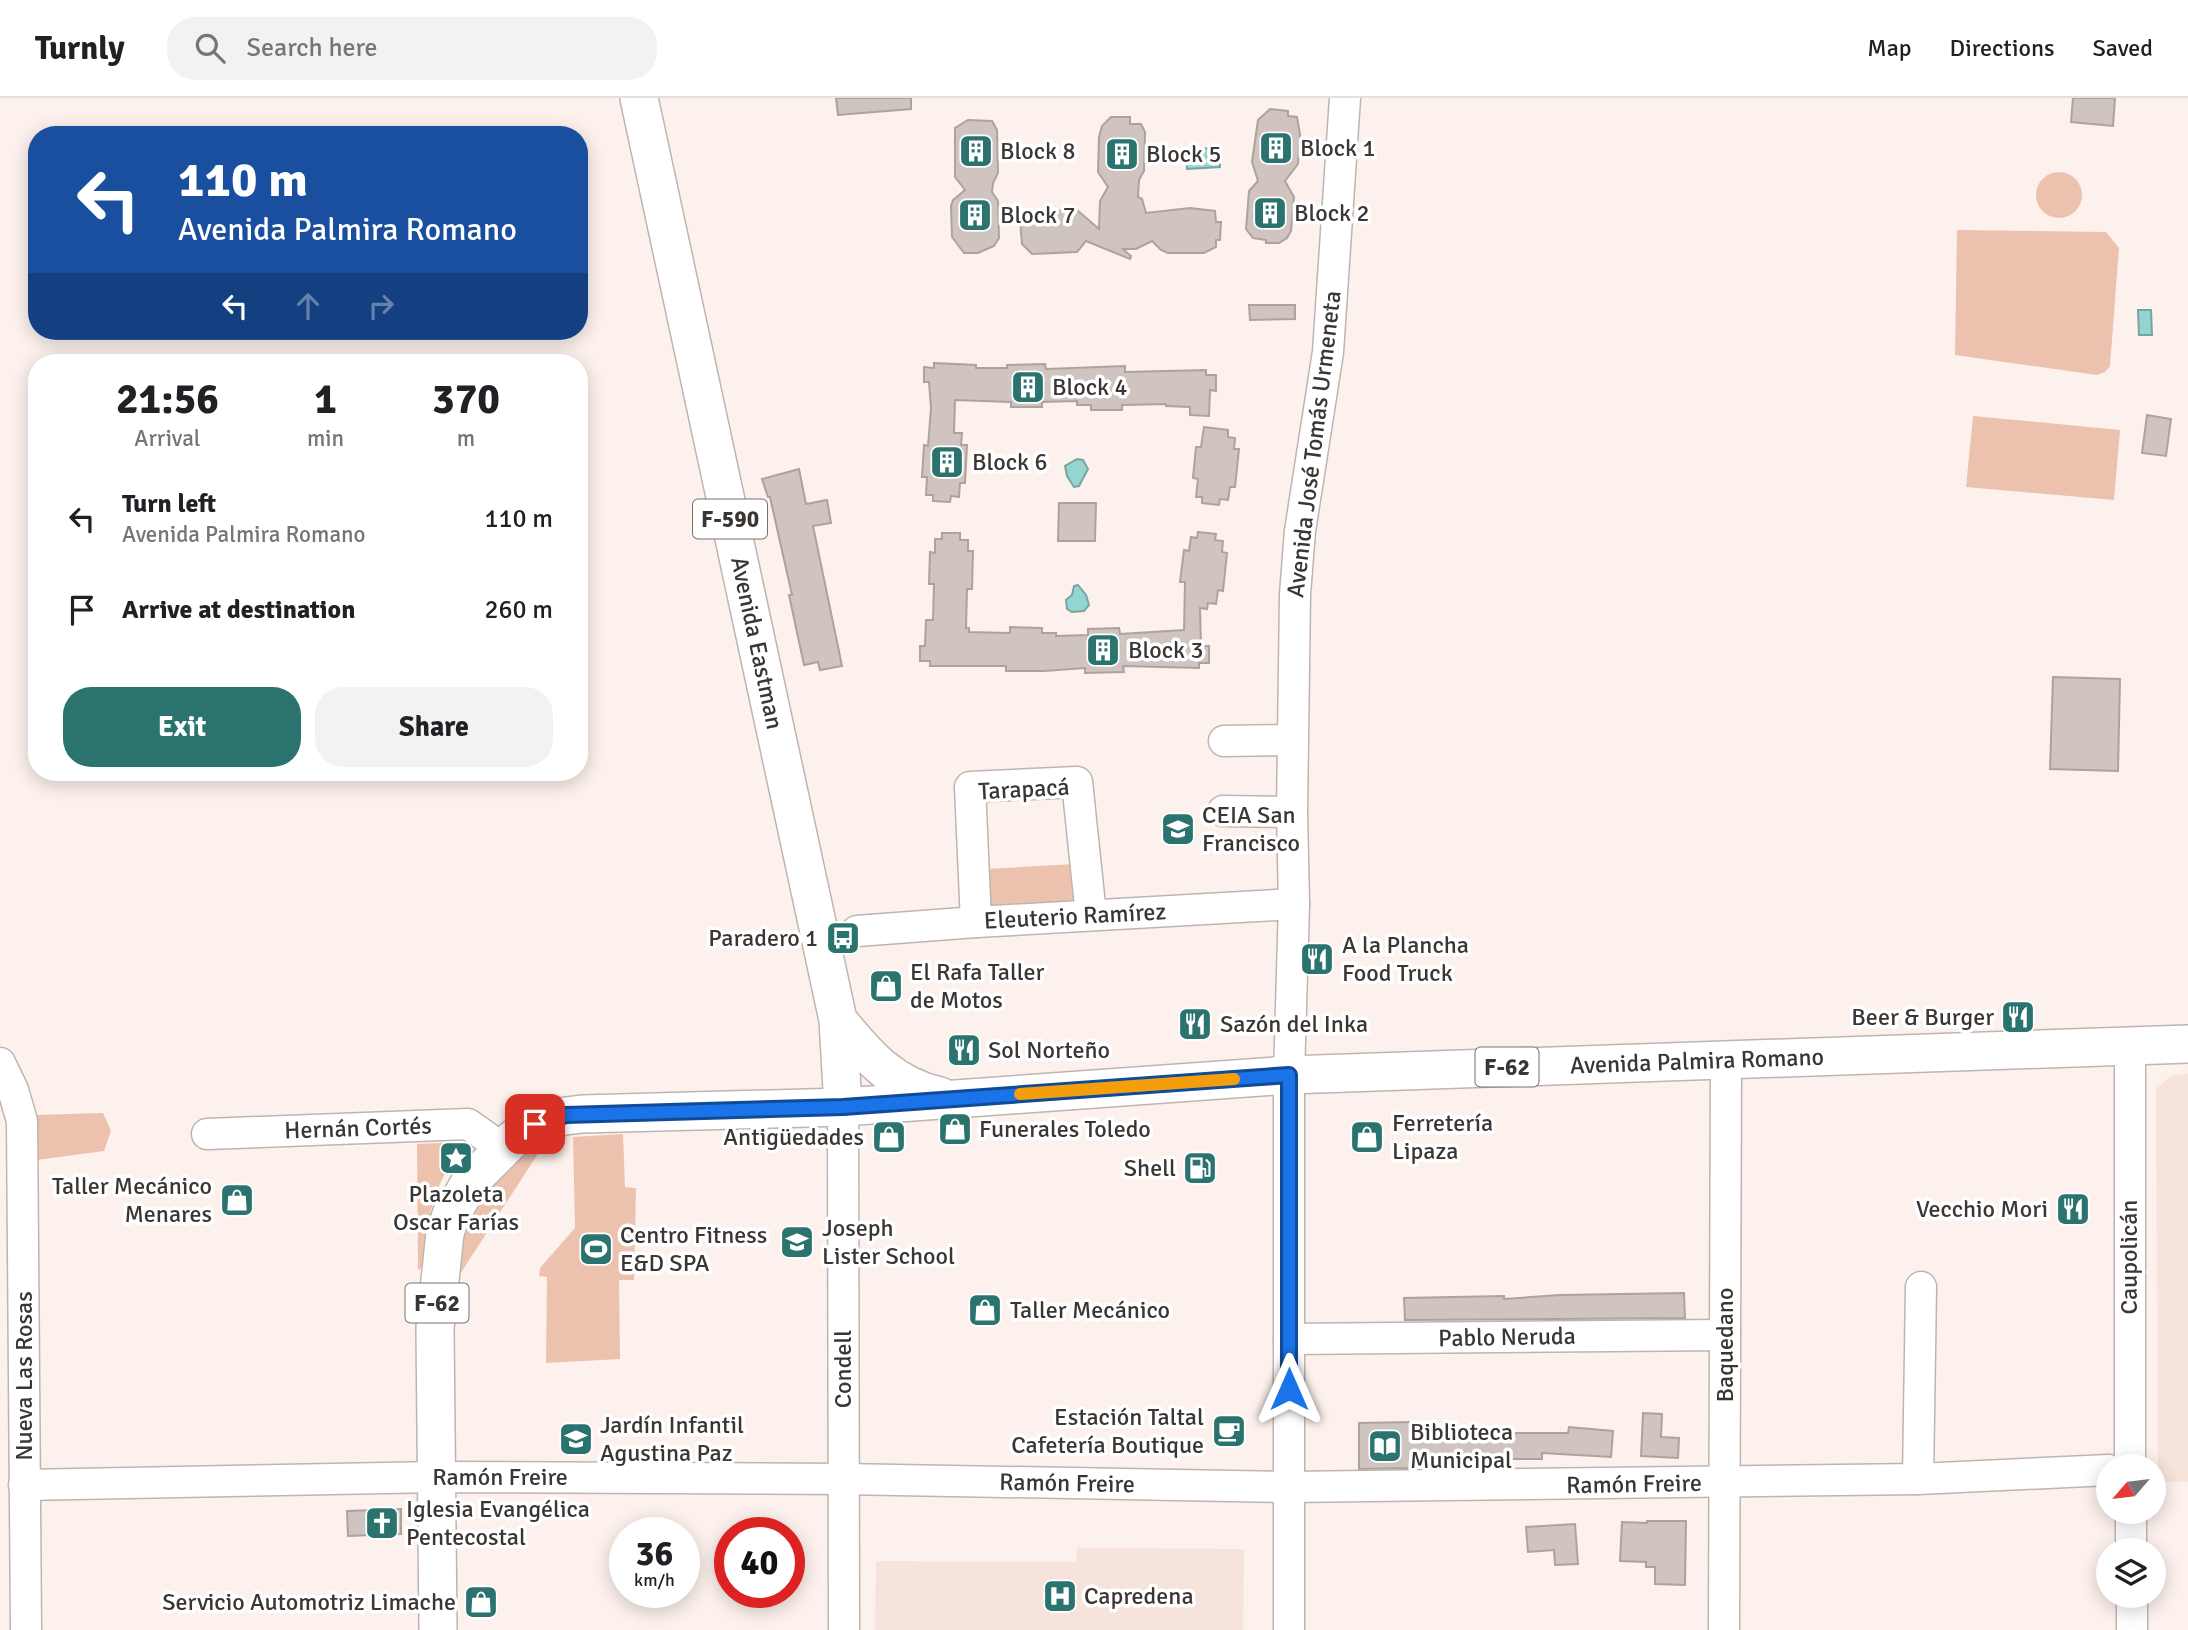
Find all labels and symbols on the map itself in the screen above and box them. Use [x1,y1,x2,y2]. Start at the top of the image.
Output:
building icon: Block 1 [1257,129,1295,167]
building icon: Block 8 [957,132,995,170]
place label: Block 1 [1300,133,1375,163]
building icon: Block 5 [1103,135,1141,173]
place label: Block 8 [1000,136,1075,166]
place label: Block 5 [1146,139,1221,169]
building icon: Block 2 [1251,194,1289,232]
building icon: Block 7 [956,196,994,234]
place label: Block 2 [1294,198,1369,228]
place label: Block 7 [1000,200,1075,230]
street label: Avenida José Tomás Urmeneta [1280,289,1348,599]
building icon: Block 4 [1009,368,1047,406]
place label: Block 4 [1052,372,1127,402]
building icon: Block 6 [928,443,966,481]
place label: Block 6 [972,447,1047,477]
road number: F-590 [693,500,767,538]
street label: Avenida Eastman [724,554,790,732]
building icon: Block 3 [1084,631,1122,669]
place label: Block 3 [1128,635,1203,665]
street label: Tarapacá [978,772,1070,806]
place label: CEIA San Francisco [1202,800,1300,858]
school or university icon: CEIA San Francisco [1159,810,1197,848]
street label: Eleuterio Ramírez [983,896,1167,936]
bus stop icon: Paradero 1 [824,919,862,957]
place label: Paradero 1 [708,923,818,953]
place label: A la Plancha Food Truck [1342,930,1469,988]
restaurant icon: A la Plancha Food Truck [1298,940,1336,978]
place label: El Rafa Taller de Motos [910,957,1045,1015]
shop icon: El Rafa Taller de Motos [867,967,905,1005]
restaurant icon: Beer & Burger [1999,998,2037,1036]
place label: Beer & Burger [1851,1002,1994,1032]
restaurant icon: Sazón del Inka [1176,1005,1214,1043]
place label: Sazón del Inka [1220,1009,1368,1039]
restaurant icon: Sol Norteño [945,1031,983,1069]
place label: Sol Norteño [988,1035,1110,1065]
street label: Avenida Palmira Romano [1569,1042,1825,1080]
road number: F-62 [1476,1048,1538,1086]
pin [505,1094,565,1154]
place label: Ferretería Lipaza [1392,1108,1493,1166]
street label: Hernán Cortés [284,1110,432,1146]
shop icon: Funerales Toledo [936,1110,974,1148]
place label: Funerales Toledo [979,1114,1151,1144]
shop icon: Antigüedades [870,1118,908,1156]
shop icon: Ferretería Lipaza [1348,1118,1386,1156]
place label: Antigüedades [723,1122,864,1152]
place icon: Plazoleta Oscar Farías [437,1139,475,1177]
fuel station icon: Shell [1181,1149,1219,1187]
place label: Shell [1124,1153,1176,1183]
place label: Taller Mecánico Menares [52,1171,212,1229]
place label: Plazoleta Oscar Farías [393,1179,519,1237]
shop icon: Taller Mecánico Menares [218,1181,256,1219]
restaurant icon: Vecchio Mori [2054,1190,2092,1228]
place label: Vecchio Mori [1916,1194,2048,1224]
street label: Caupolicán [2114,1200,2144,1314]
place label: Joseph Lister School [822,1213,955,1271]
place label: Centro Fitness E&D SPA [620,1220,767,1278]
school or university icon: Joseph Lister School [778,1223,816,1261]
sports icon: Centro Fitness E&D SPA [577,1230,615,1268]
road number: F-62 [406,1284,468,1322]
street label: Baquedano [1710,1288,1740,1402]
street label: Nueva Las Rosas [9,1291,39,1461]
shop icon: Taller Mecánico [966,1291,1004,1329]
place label: Taller Mecánico [1010,1295,1170,1325]
street label: Pablo Neruda [1438,1321,1576,1353]
street label: Condell [828,1330,858,1408]
position arrow [1252,1352,1326,1426]
place label: Estación Taltal Cafetería Boutique [1011,1402,1204,1460]
place label: Jardín Infantil Agustina Paz [600,1410,744,1468]
cafe icon: Estación Taltal Cafetería Boutique [1210,1412,1248,1450]
place label: Biblioteca Municipal [1410,1417,1513,1475]
school or university icon: Jardín Infantil Agustina Paz [557,1420,595,1458]
library icon: Biblioteca Municipal [1366,1427,1404,1465]
north arrow [2096,1454,2166,1524]
street label: Ramón Freire [432,1462,568,1492]
street label: Ramón Freire [999,1467,1135,1499]
street label: Ramón Freire [1566,1468,1702,1500]
place label: Iglesia Evangélica Pentecostal [406,1494,590,1552]
church icon: Iglesia Evangélica Pentecostal [363,1504,401,1542]
speed limit sign: 40 [714,1517,805,1608]
hospital icon: Capredena [1041,1577,1079,1615]
place label: Capredena [1084,1581,1194,1611]
shop icon: Servicio Automotriz Limache [462,1583,500,1621]
place label: Servicio Automotriz Limache [162,1587,456,1617]

